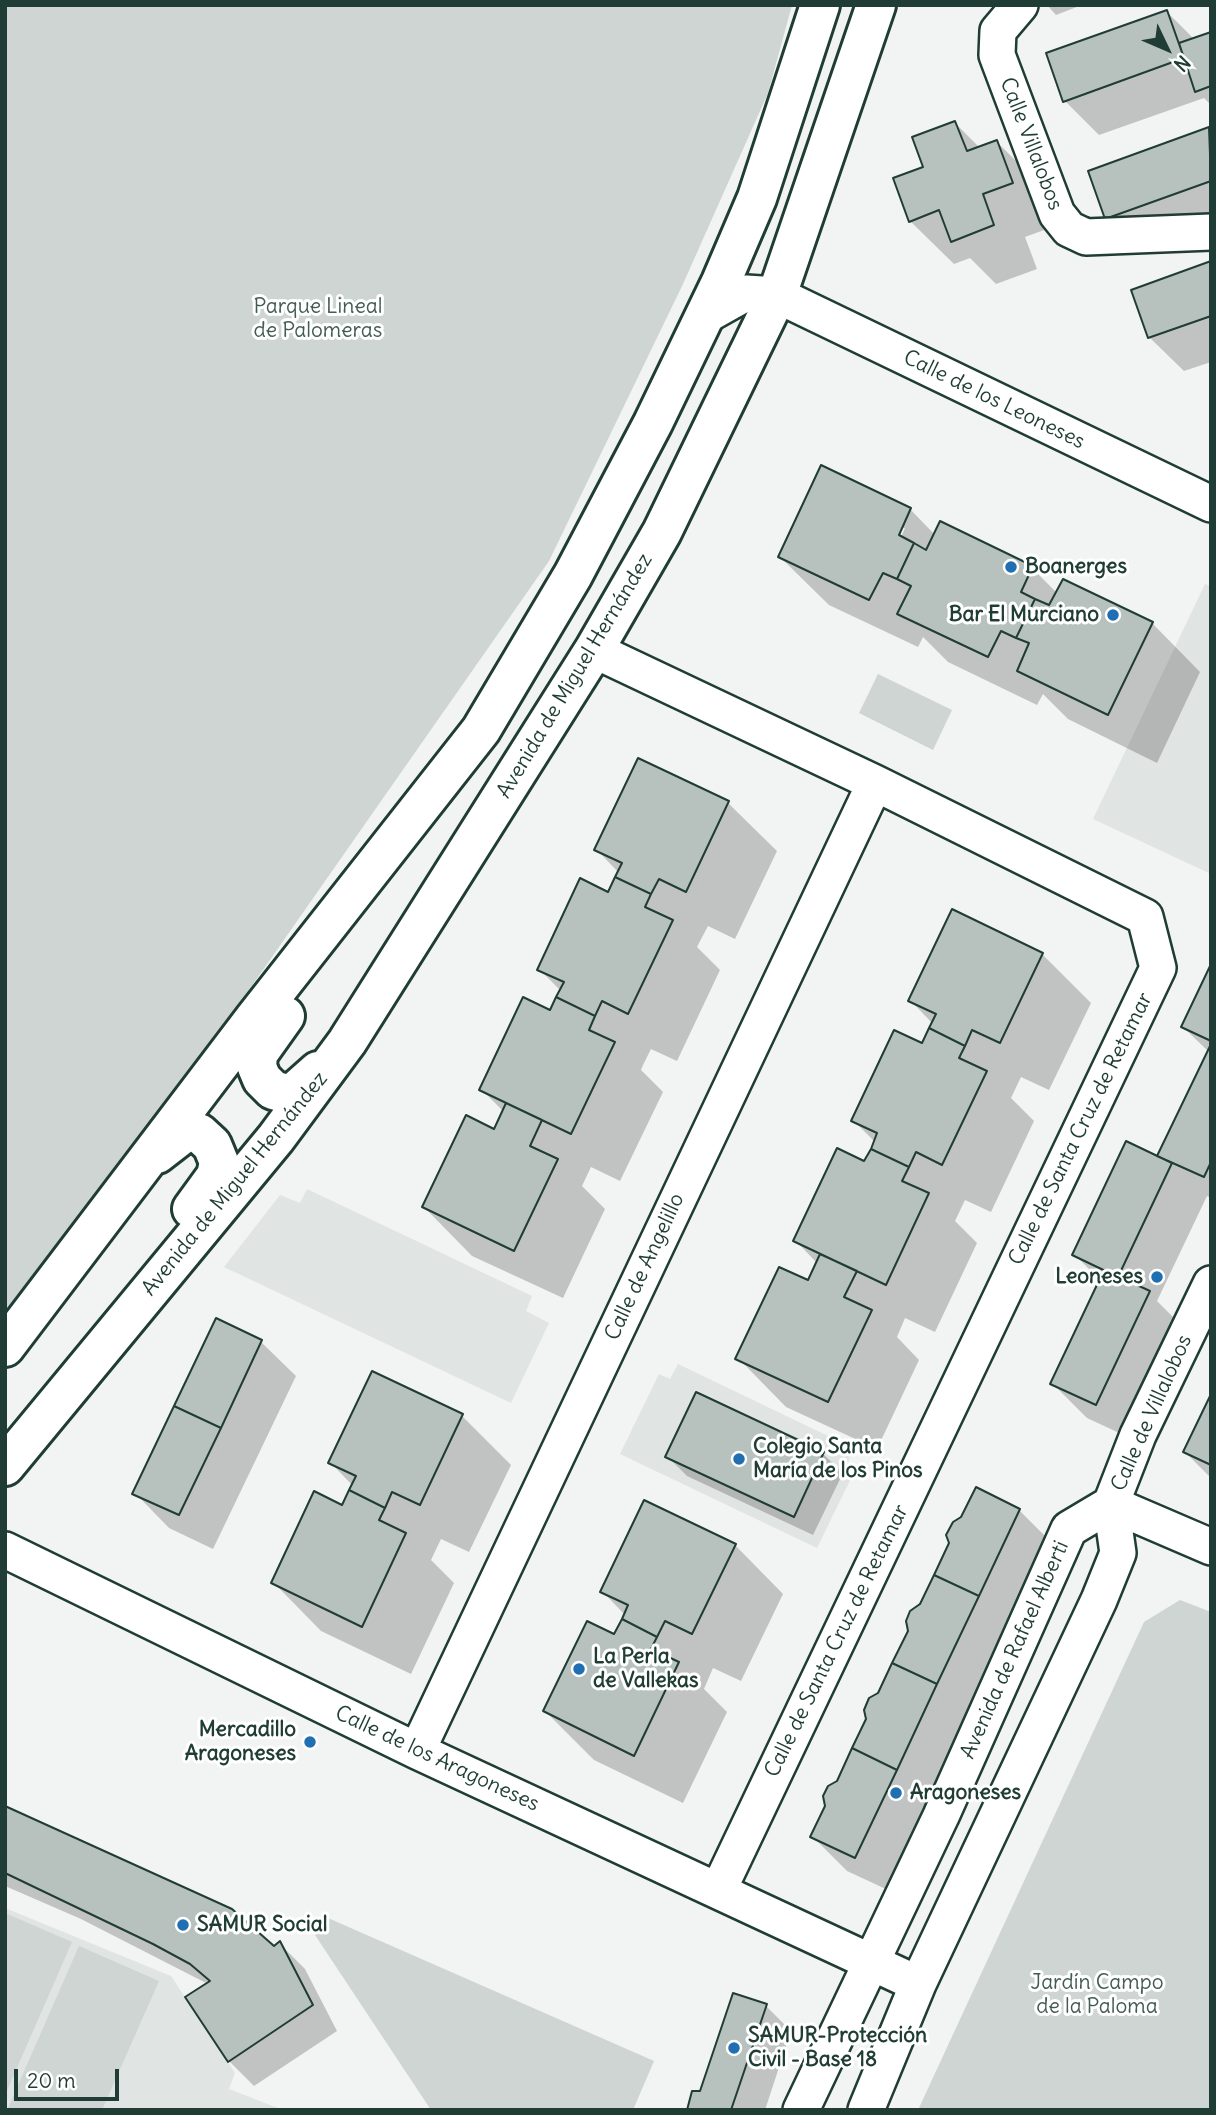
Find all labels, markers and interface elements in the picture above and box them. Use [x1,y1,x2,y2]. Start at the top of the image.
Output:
north arrow [1132,14,1202,84]
text: N [1169,51,1195,77]
street label: Calle Villalobos [994,74,1068,214]
park label: Parque Lineal de Palomeras [254,294,382,344]
street label: Calle de los Leoneses [899,345,1089,455]
street label: Avenida de Miguel Hernández [492,549,658,803]
place label: Boanerges [1025,554,1127,580]
marker: Boanerges [1003,559,1019,575]
place label: Bar El Murciano [949,602,1099,628]
marker: Bar El Murciano [1105,607,1121,623]
street label: Calle de Santa Cruz de Retamar [1004,989,1158,1269]
street label: Avenida de Miguel Hernández [137,1067,333,1301]
street label: Calle de Angelillo [600,1190,690,1344]
place label: Leoneses [1055,1264,1143,1290]
marker: Leoneses [1149,1269,1165,1285]
street label: Calle de Villalobos [1106,1331,1198,1495]
place label: Colegio Santa María de los Pinos [753,1434,923,1484]
marker: Colegio Santa María de los Pinos [731,1451,747,1467]
street label: Calle de Santa Cruz de Retamar [760,1501,914,1781]
street label: Avenida de Rafael Alberti [956,1537,1074,1763]
place label: La Perla de Vallekas [593,1644,699,1694]
marker: La Perla de Vallekas [571,1661,587,1677]
street label: Calle de los Aragoneses [331,1701,543,1817]
place label: Mercadillo Aragoneses [185,1717,296,1767]
marker: Mercadillo Aragoneses [302,1734,318,1750]
place label: Aragoneses [910,1780,1021,1806]
marker: Aragoneses [888,1785,904,1801]
place label: SAMUR Social [197,1912,327,1938]
marker: SAMUR Social [175,1917,191,1933]
park label: Jardín Campo de la Paloma [1031,1970,1163,2020]
place label: SAMUR-Protección Civil - Base 18 [748,2023,927,2073]
marker: SAMUR-Protección Civil - Base 18 [726,2040,742,2056]
scale bar [18,2056,122,2100]
text: 20 m [27,2067,76,2094]

